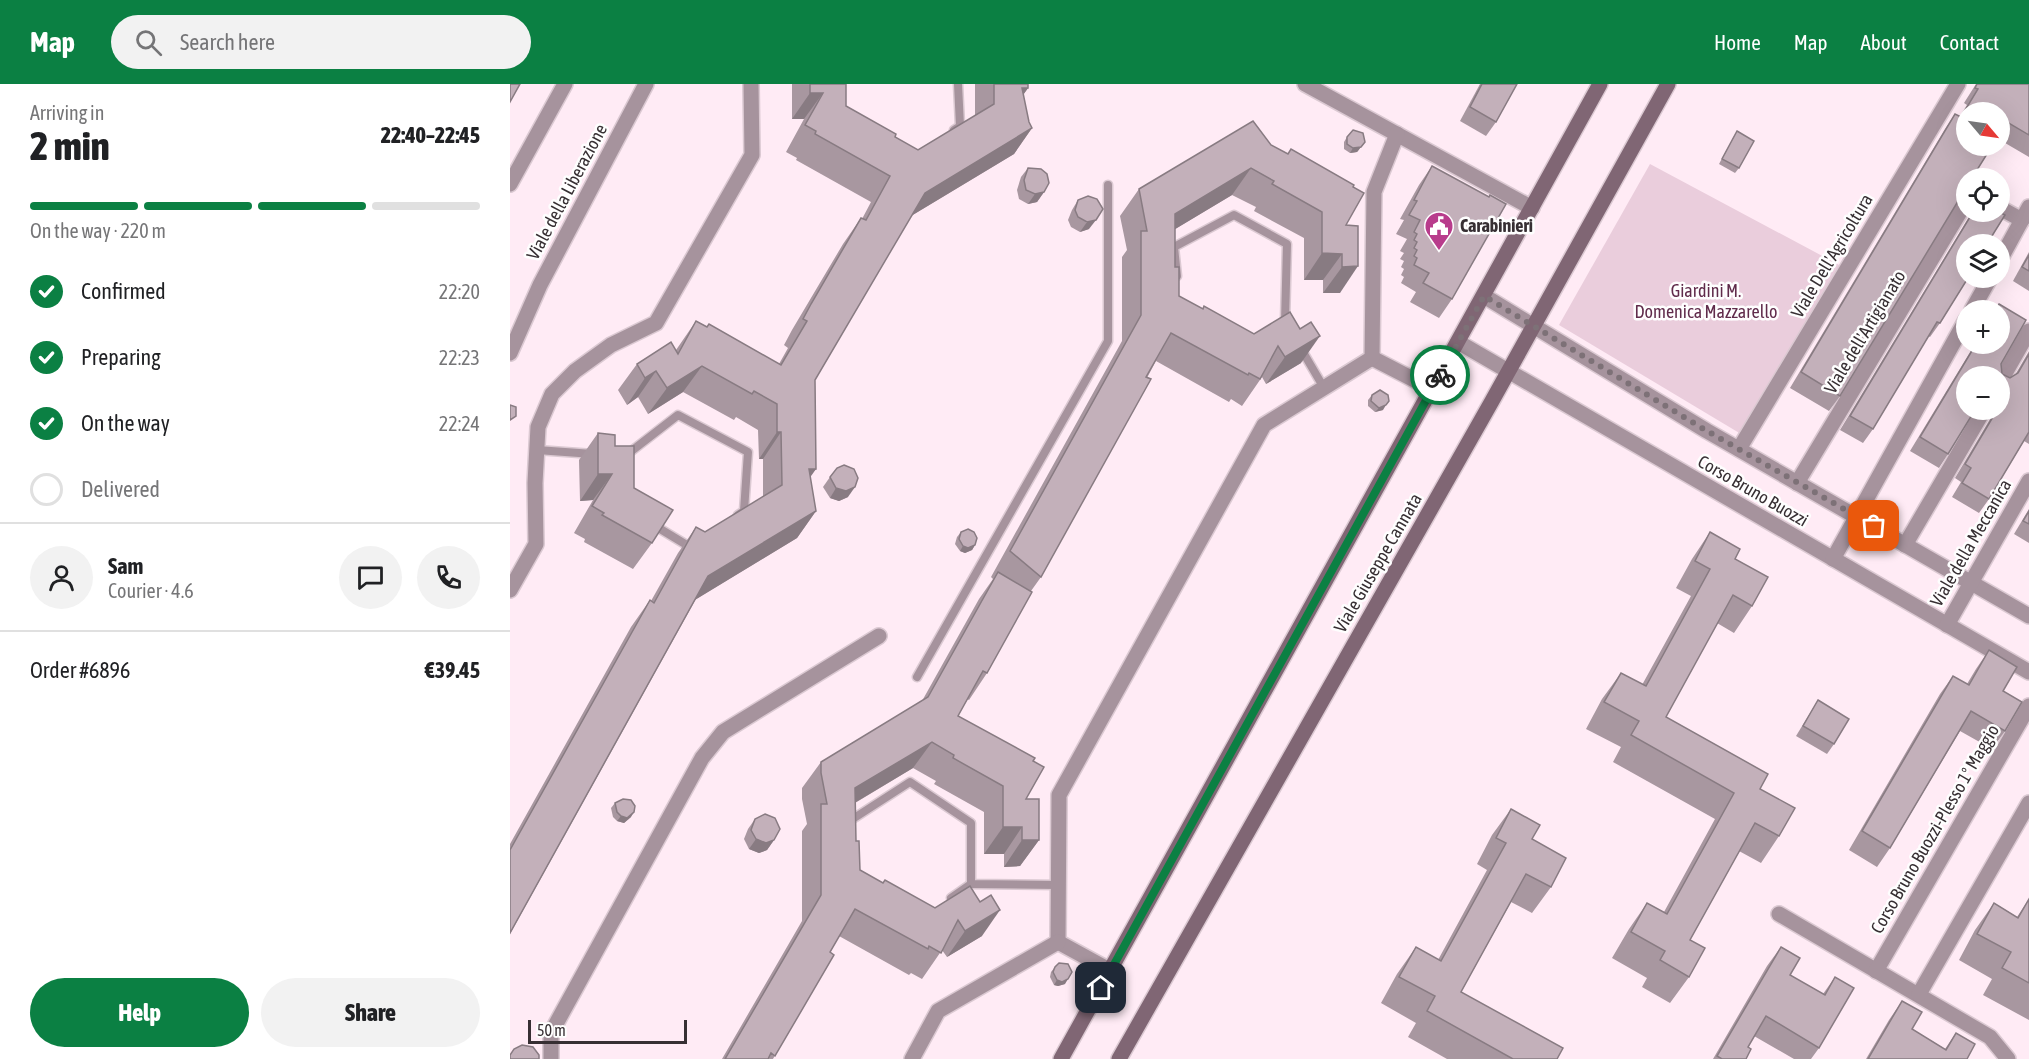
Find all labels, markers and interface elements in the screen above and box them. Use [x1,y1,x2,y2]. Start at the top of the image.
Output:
search box [111,15,531,69]
text: Map [30,26,75,58]
icon: search [132,26,165,59]
text: Search here [180,29,275,55]
text: Home [1714,30,1761,54]
text: Map [1794,30,1828,54]
text: About [1861,30,1907,54]
text: Contact [1940,30,1999,54]
text: Arriving in [30,101,104,124]
north arrow [1956,102,2010,156]
map controls [1956,102,2010,420]
street label: Viale della Liberazione [522,120,611,263]
text: 22:40–22:45 [381,122,480,148]
text: 2 min [30,124,110,168]
button: locate [1956,168,2010,222]
street label: Viale Dell'Agricoltura [1786,190,1877,321]
public building icon: Carabinieri [1423,210,1455,252]
place label: Carabinieri [1460,215,1533,236]
text: On the way · 220 m [30,219,166,242]
button: layers [1956,234,2010,288]
street label: Viale dell'Artigianato [1820,266,1910,397]
icon: check [30,275,63,308]
text: Confirmed [81,278,166,304]
text: 22:20 [439,280,480,303]
park label: Giardini M. Domenica Mazzarello [1634,280,1778,322]
button: + [1956,300,2010,354]
icon: check [30,341,63,374]
text: Preparing [81,344,161,370]
courier [1410,345,1470,405]
text: 22:23 [439,346,480,369]
icon: bike [1424,359,1457,392]
button: − [1956,366,2010,420]
icon: check [30,407,63,440]
text: On the way [81,410,170,436]
text: 22:24 [439,412,480,435]
street label: Corso Bruno Buozzi [1694,450,1812,531]
street label: Viale della Meccanica [1926,475,2016,610]
text: Delivered [81,476,160,502]
street label: Viale Giuseppe Cannata [1329,490,1426,636]
pin [1848,500,1899,551]
icon: bag [1857,509,1890,542]
button: person [30,546,93,609]
button: chat [339,546,402,609]
button: phone [417,546,480,609]
text: Sam [108,553,143,579]
text: Courier · 4.6 [108,579,194,602]
text: Order #6896 [30,657,130,683]
text: €39.45 [425,657,480,683]
street label: Corso Bruno Buozzi-Plesso 1° Maggio [1866,721,2003,937]
pin [1075,962,1126,1013]
icon: home [1084,971,1117,1004]
button: Help [30,978,249,1047]
button: Share [261,978,480,1047]
scale bar [528,1017,687,1044]
text: 50 m [537,1021,566,1039]

